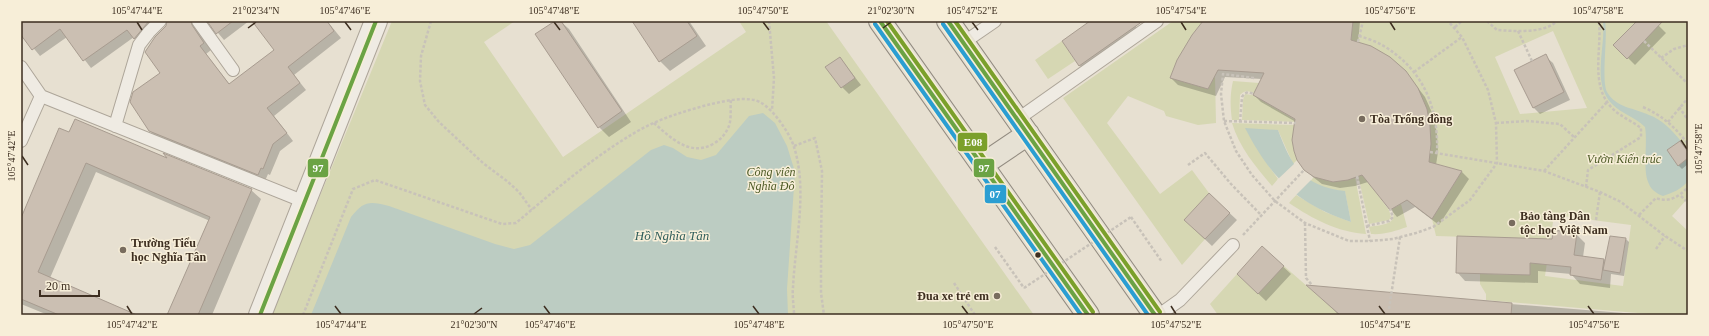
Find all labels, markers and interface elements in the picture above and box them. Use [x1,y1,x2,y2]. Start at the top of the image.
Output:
text: 105°47'44"E [112,5,163,16]
text: 21°02'34"N [232,5,280,16]
text: 105°47'46"E [320,5,371,16]
text: 105°47'48"E [529,5,580,16]
text: 105°47'50"E [738,5,789,16]
text: 21°02'30"N [867,5,915,16]
text: 105°47'52"E [947,5,998,16]
text: 105°47'54"E [1156,5,1207,16]
text: 105°47'56"E [1365,5,1416,16]
text: 105°47'58"E [1573,5,1624,16]
place label: Tòa Trống đồng [1370,112,1452,126]
marker: Tòa Trống đồng [1357,114,1367,124]
text: 105°47'58"E [1693,124,1704,175]
text: 105°47'42"E [6,131,17,182]
line badge: E08 [957,132,988,152]
text: E08 [964,136,983,148]
park label: Vườn Kiến trúc [1587,152,1662,166]
line badge: 97 [307,158,329,178]
line badge: 97 [973,158,995,178]
text: 97 [313,162,324,174]
text: 97 [979,162,990,174]
park label: Công viên Nghĩa Đô [746,165,796,193]
line badge: 07 [984,184,1007,204]
text: 07 [990,188,1001,200]
place label: Bảo tàng Dân tộc học Việt Nam [1520,209,1608,237]
marker: Bảo tàng Dân tộc học Việt Nam [1507,218,1517,228]
water label: Hồ Nghĩa Tân [634,228,709,243]
place label: Trường Tiểu học Nghĩa Tân [131,236,206,264]
marker: Trường Tiểu học Nghĩa Tân [118,245,128,255]
unlabelled marker [1033,250,1043,260]
scale bar [40,272,99,298]
text: 20 m [46,279,71,293]
place label: Đua xe trẻ em [917,289,989,303]
marker: Đua xe trẻ em [992,291,1002,301]
text: 105°47'42"E [107,319,158,330]
text: 105°47'44"E [316,319,367,330]
text: 21°02'30"N [450,319,498,330]
text: 105°47'46"E [525,319,576,330]
text: 105°47'48"E [734,319,785,330]
text: 105°47'50"E [943,319,994,330]
text: 105°47'52"E [1151,319,1202,330]
text: 105°47'54"E [1360,319,1411,330]
text: 105°47'56"E [1569,319,1620,330]

